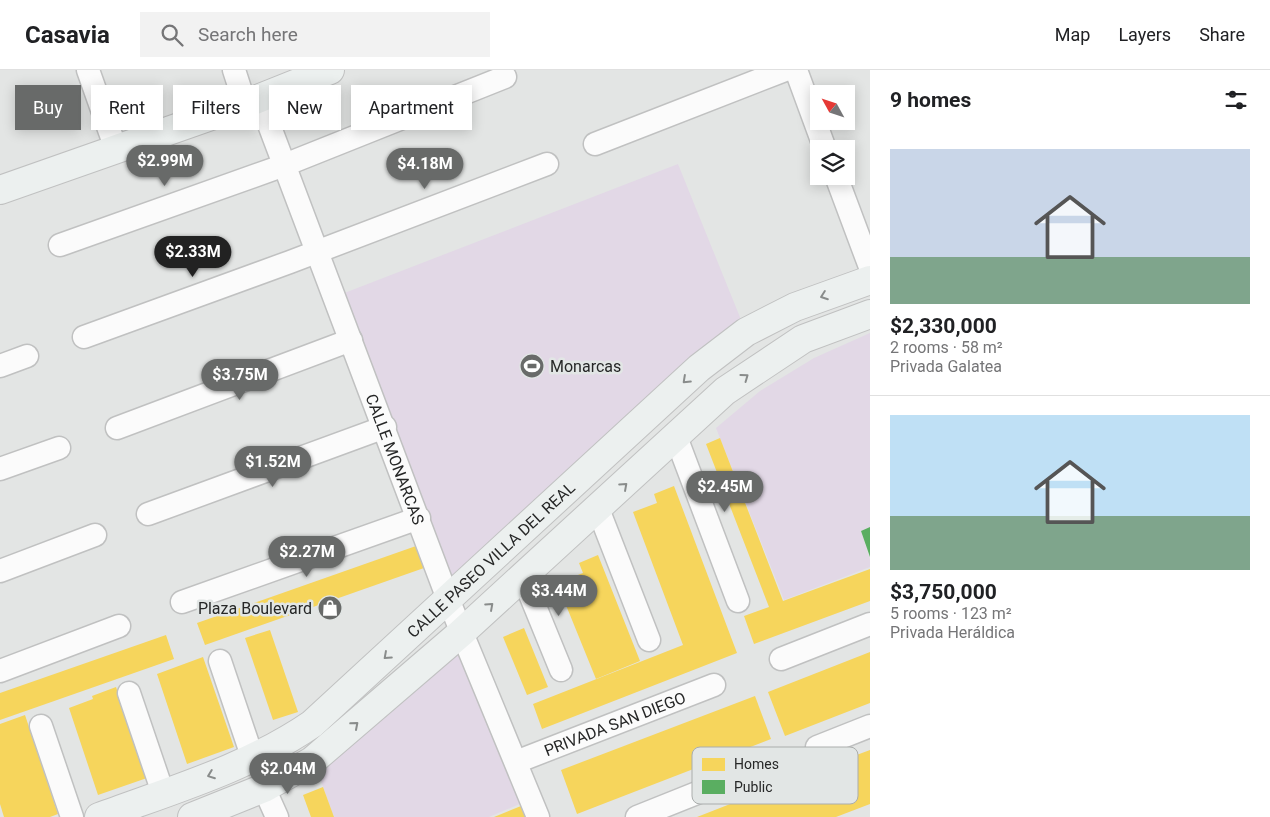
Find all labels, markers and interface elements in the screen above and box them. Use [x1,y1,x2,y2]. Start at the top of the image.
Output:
search box [140,12,490,57]
text: Casavia [25,21,110,49]
icon: search [158,21,186,49]
text: Search here [198,23,298,46]
text: Map [1055,24,1090,45]
text: Layers [1118,24,1171,45]
text: Share [1199,24,1245,45]
chip: Buy [15,85,81,130]
chip: Rent [91,85,163,130]
chip: Filters [173,85,259,130]
chip: New [269,85,341,130]
chip: Apartment [351,85,472,130]
north arrow [810,85,855,130]
map controls [810,85,855,185]
icon: filters [1222,86,1250,114]
text: 9 homes [890,88,971,112]
button: layers [810,140,855,185]
pin: $2.99M [124,144,206,187]
pin: $4.18M [384,148,466,190]
text: $2.99M [137,151,193,170]
text: $4.18M [397,154,453,173]
icon: home [1025,182,1115,272]
pin: $2.33M [152,236,234,278]
text: $2.33M [165,242,221,261]
one-way arrow [820,290,829,300]
text: $2,330,000 [890,314,997,338]
text: 2 rooms · 58 m² [890,338,1003,357]
sports icon: Monarcas [519,353,545,379]
place label: Monarcas [550,357,621,376]
text: Privada Galatea [890,357,1002,376]
pin: $3.75M [199,358,281,401]
text: $3.75M [212,365,268,384]
one-way arrow [683,374,692,383]
one-way arrow [739,374,749,383]
street label: CALLE MONARCAS [361,391,428,527]
pin: $1.52M [232,446,314,488]
icon: home [1025,447,1115,537]
text: $1.52M [245,452,301,471]
pin: $2.45M [684,470,766,513]
text: $2.45M [697,477,753,496]
street label: CALLE PASEO VILLA DEL REAL [403,478,579,642]
one-way arrow [618,482,627,491]
pin: $2.27M [266,536,348,578]
text: $2.27M [279,542,335,561]
pin: $3.44M [518,574,600,617]
text: $3,750,000 [890,580,997,604]
text: $3.44M [531,581,587,600]
shop icon: Plaza Boulevard [317,595,343,621]
place label: Plaza Boulevard [198,599,312,618]
one-way arrow [485,603,494,612]
text: 5 rooms · 123 m² [890,604,1012,623]
text: Privada Heráldica [890,623,1015,642]
one-way arrow [383,650,392,659]
street label: PRIVADA SAN DIEGO [541,688,688,760]
one-way arrow [350,722,359,731]
legend [692,747,858,804]
pin: $2.04M [247,752,329,795]
text: Homes [734,756,779,772]
text: $2.04M [260,759,316,778]
one-way arrow [207,769,215,779]
text: Public [734,779,773,795]

